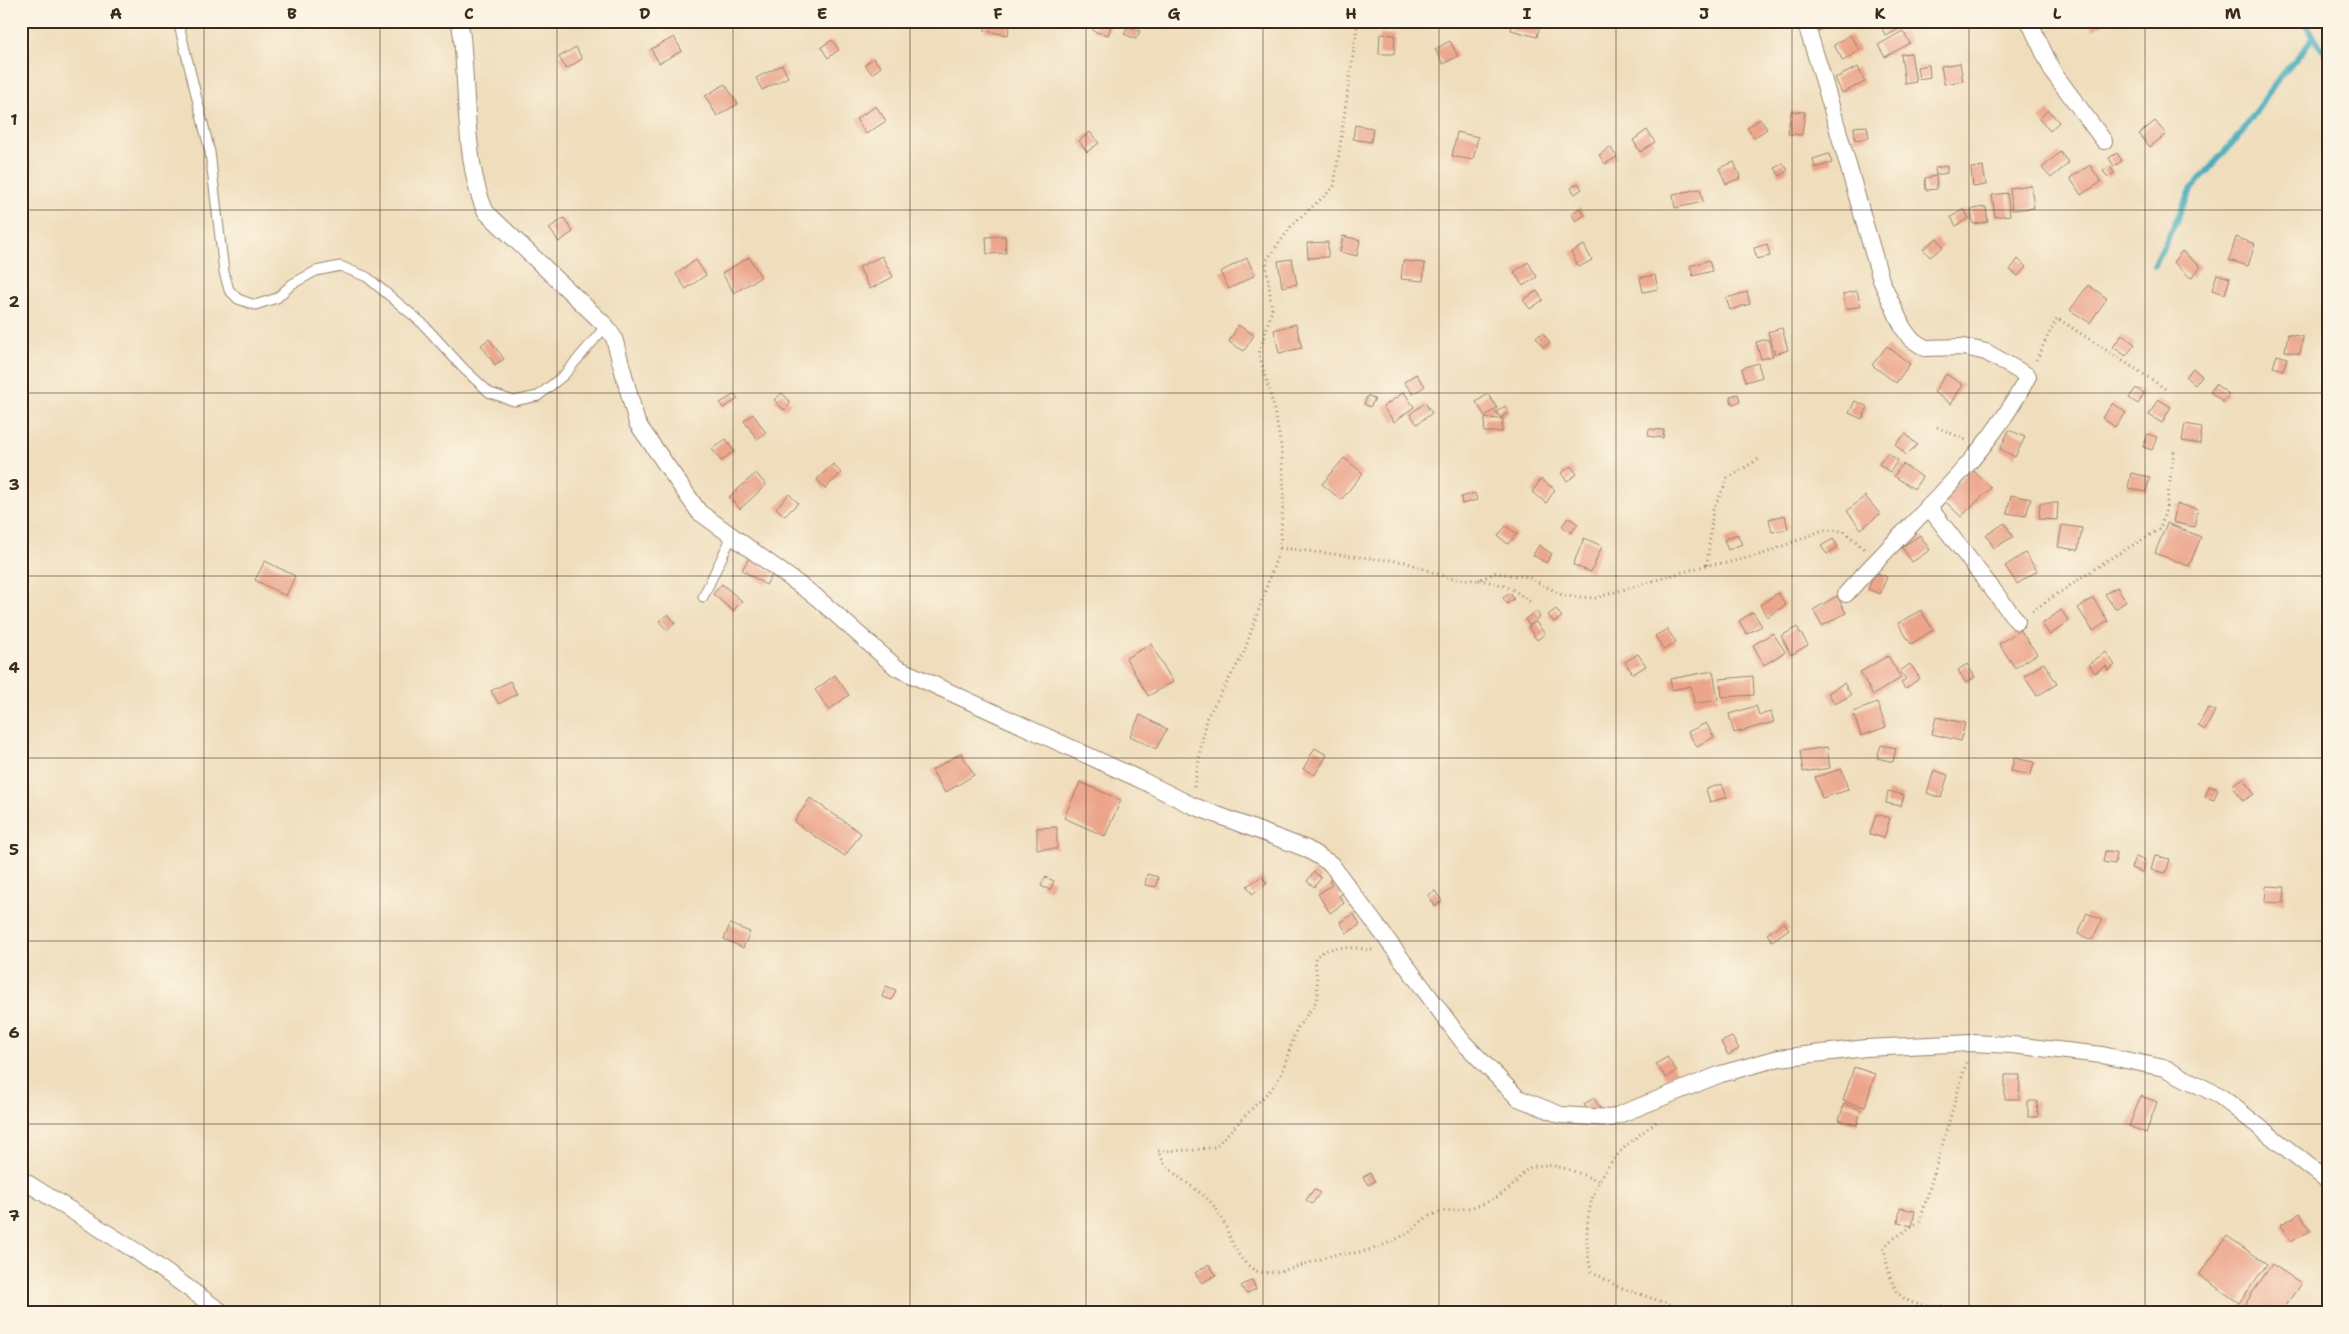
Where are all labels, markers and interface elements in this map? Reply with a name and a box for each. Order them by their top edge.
text: A [110,3,122,24]
text: B [287,3,297,24]
text: C [464,3,474,24]
text: D [639,3,651,24]
text: E [817,3,827,24]
text: F [993,3,1003,24]
text: G [1168,3,1181,24]
text: H [1345,3,1357,24]
text: I [1523,3,1532,24]
text: J [1699,3,1709,24]
text: K [1875,3,1886,24]
text: L [2053,3,2062,24]
text: M [2225,3,2242,24]
text: 1 [10,109,18,130]
text: 2 [8,291,20,312]
text: 3 [8,474,20,495]
text: 4 [8,657,20,678]
text: 5 [9,839,19,860]
text: 6 [8,1022,20,1043]
text: 7 [8,1205,20,1226]

